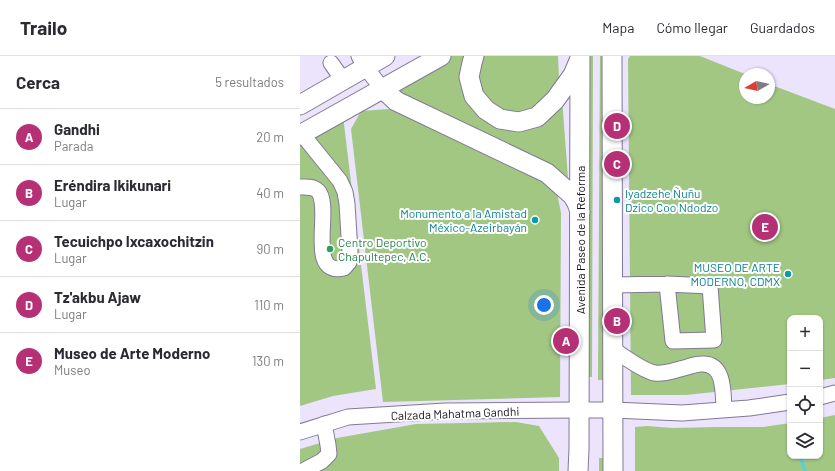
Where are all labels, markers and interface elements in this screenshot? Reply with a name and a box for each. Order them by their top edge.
text: Trailo [20,16,67,39]
text: Mapa [602,19,634,36]
text: Cómo llegar [656,19,728,36]
text: Guardados [750,19,815,36]
north arrow [739,68,775,104]
text: Cerca [16,72,60,92]
text: 5 resultados [215,74,284,90]
pin: D [604,111,630,141]
text: Gandhi [54,120,100,138]
text: A [25,129,33,145]
text: 20 m [256,129,284,145]
text: Parada [54,138,93,154]
pin: C [604,149,630,179]
street label: Avenida Paseo de la Reforma [573,166,587,314]
text: Eréndira Ikikunari [54,176,171,194]
text: B [25,185,33,201]
text: 40 m [256,185,284,201]
place label: Iyadzehe Ñuñu Dzico Coo Ndodzo [625,186,718,214]
text: Lugar [54,194,87,210]
marker: Iyadzehe Ñuñu Dzico Coo Ndodzo [612,195,622,205]
place label: Monumento a la Amistad México-Azeirbayán [400,206,527,234]
pin: E [752,212,778,242]
marker: Monumento a la Amistad México-Azeirbayán [530,215,540,225]
text: Tecuichpo Ixcaxochitzin [54,232,214,250]
place label: Centro Deportivo Chapultepec, A.C. [338,235,430,263]
text: C [25,241,33,257]
text: 90 m [257,241,284,257]
marker: Centro Deportivo Chapultepec, A.C. [325,244,335,254]
text: Lugar [54,250,87,266]
place label: MUSEO DE ARTE MODERNO, CDMX [691,260,780,288]
marker: MUSEO DE ARTE MODERNO, CDMX [783,269,793,279]
text: Tz'akbu Ajaw [54,288,141,306]
your location [534,295,554,315]
text: D [25,297,33,313]
text: 110 m [254,297,284,313]
text: Lugar [54,306,87,322]
pin: B [604,306,630,336]
map controls [787,315,823,459]
button: + [787,315,823,351]
pin: A [553,326,579,356]
text: Museo de Arte Moderno [54,344,210,362]
button: − [787,351,823,387]
text: E [25,353,33,369]
text: 130 m [252,353,284,369]
text: Museo [54,362,91,378]
button: locate [787,387,823,423]
street label: Calzada Mahatma Gandhi [390,404,520,422]
button: layers [787,423,823,459]

